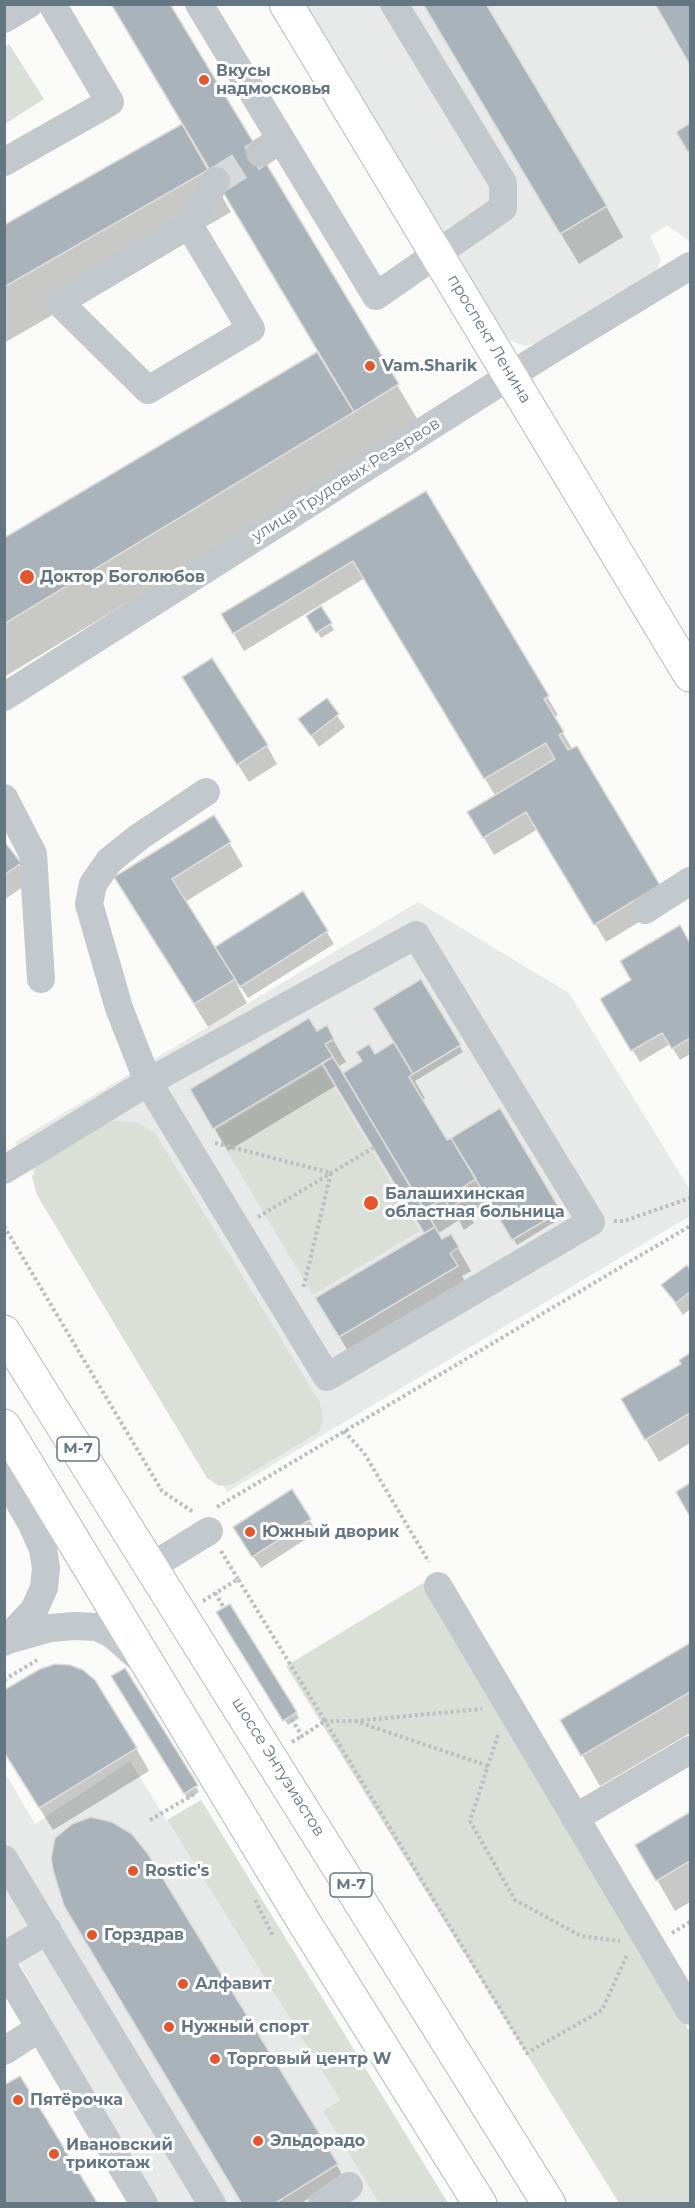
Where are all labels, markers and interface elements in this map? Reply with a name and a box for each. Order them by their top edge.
place label: Вкусы надмосковья [216,61,331,99]
marker: Вкусы надмосковья [197,73,211,87]
street label: проспект Ленина [443,271,535,407]
place label: Vam.Sharik [382,356,477,376]
marker: Vam.Sharik [363,359,377,373]
street label: улица Трудовых Резервов [248,414,444,546]
place label: Доктор Боголюбов [40,567,205,587]
marker: Доктор Боголюбов [18,568,36,586]
place label: Балашихинская областная больница [385,1184,565,1222]
marker: Балашихинская областная больница [362,1194,380,1212]
road number: М-7 [57,1437,99,1461]
place label: Южный дворик [262,1522,399,1542]
marker: Южный дворик [243,1525,257,1539]
street label: шоссе Энтузиастов [227,1694,329,1840]
place label: Rostic's [145,1861,209,1881]
marker: Rostic's [126,1864,140,1878]
road number: М-7 [330,1873,372,1897]
place label: Горздрав [104,1925,184,1945]
marker: Горздрав [85,1928,99,1942]
place label: Алфавит [195,1974,271,1994]
marker: Алфавит [176,1977,190,1991]
place label: Нужный спорт [181,2017,309,2037]
marker: Нужный спорт [162,2020,176,2034]
place label: Торговый центр W [227,2049,391,2069]
marker: Торговый центр W [208,2052,222,2066]
place label: Пятёрочка [30,2090,123,2110]
marker: Пятёрочка [11,2093,25,2107]
place label: Эльдорадо [270,2131,365,2151]
marker: Эльдорадо [251,2134,265,2148]
place label: Ивановский трикотаж [66,2135,173,2173]
marker: Ивановский трикотаж [47,2147,61,2161]

